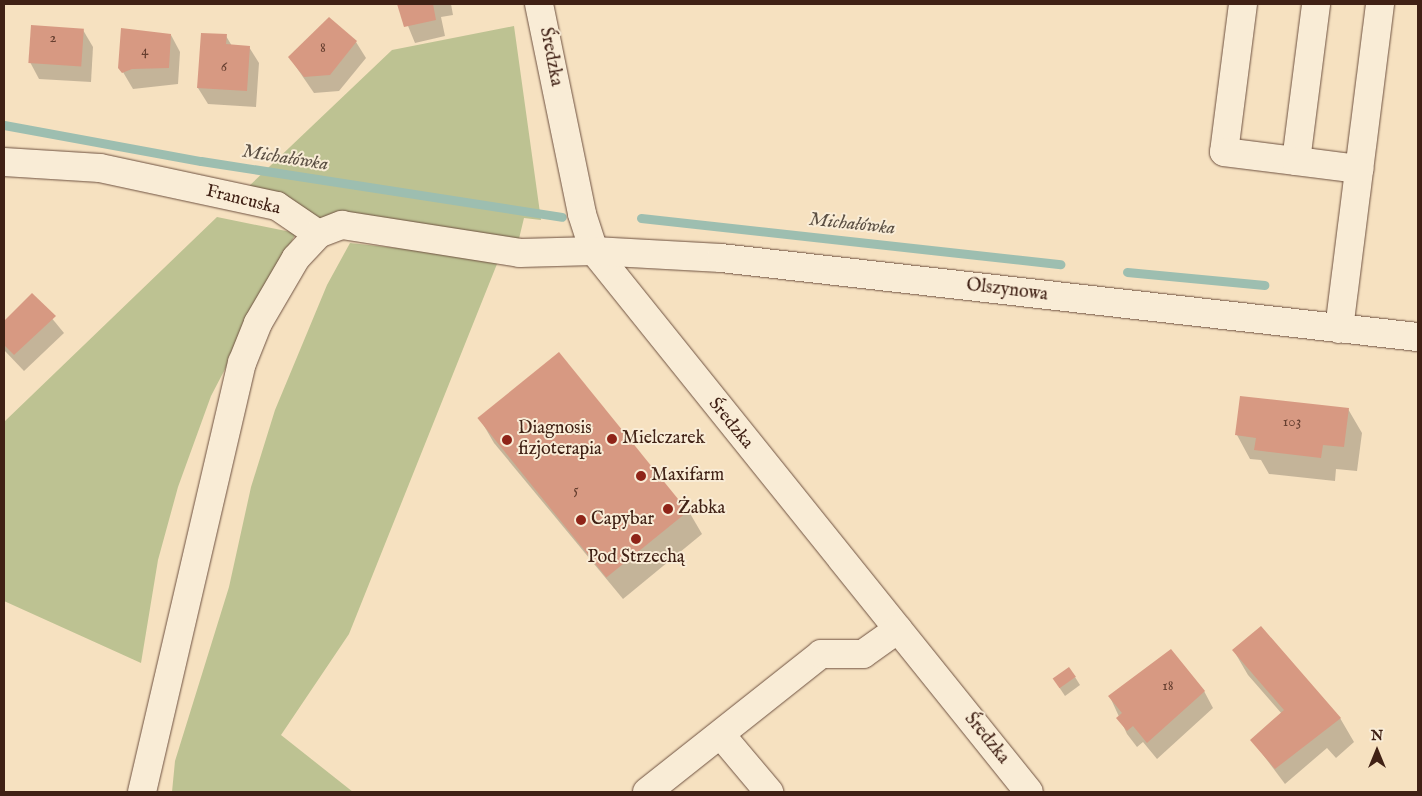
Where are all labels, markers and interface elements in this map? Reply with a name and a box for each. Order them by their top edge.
street label: Średzka [534,26,566,88]
house number: 2 [49,29,57,47]
house number: 8 [320,39,326,57]
house number: 4 [141,42,149,60]
house number: 6 [221,58,227,76]
water label: Michałówka [240,141,330,177]
street label: Francuska [204,181,282,221]
water label: Michałówka [808,209,896,241]
street label: Olszynowa [965,275,1049,307]
street label: Średzka [703,394,757,454]
house number: 103 [1283,413,1301,431]
place label: Diagnosis fizjoterapia [518,419,602,462]
place label: Mielczarek [622,428,705,450]
marker: Diagnosis fizjoterapia [500,433,514,447]
marker: Mielczarek [606,433,618,445]
place label: Maxifarm [651,465,724,487]
marker: Maxifarm [635,470,647,482]
house number: 5 [573,481,579,499]
place label: Żabka [678,498,725,520]
marker: Żabka [662,503,674,515]
place label: Capybar [591,509,654,531]
marker: Capybar [575,514,587,526]
marker: Pod Strzechą [630,533,642,545]
place label: Pod Strzechą [588,547,684,569]
house number: 18 [1162,677,1174,695]
street label: Średzka [959,709,1013,769]
north arrow [1352,726,1402,776]
text: N [1371,727,1383,745]

